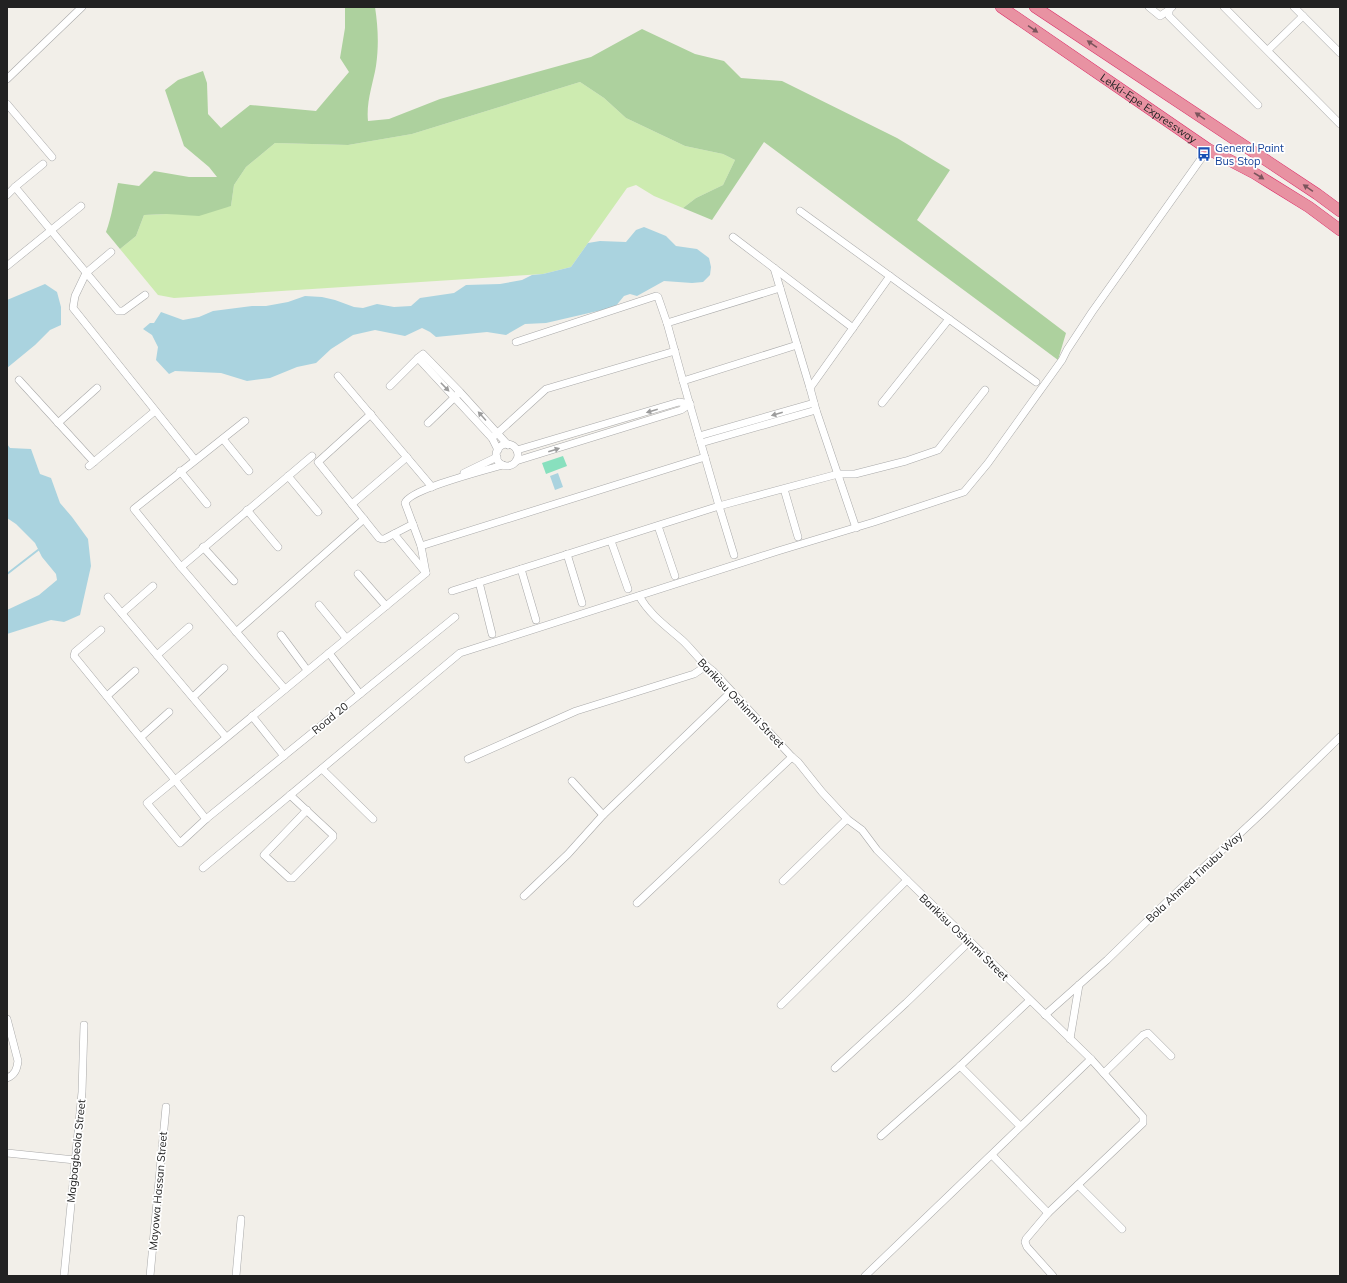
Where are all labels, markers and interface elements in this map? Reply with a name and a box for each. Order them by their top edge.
one-way arrow [1028,25,1038,33]
one-way arrow [1086,41,1097,48]
street label: Lekki-Epe Expressway [1098,70,1200,146]
one-way arrow [1195,112,1205,120]
place label: General Paint Bus Stop [1215,141,1284,168]
bus stop icon: General Paint Bus Stop [1196,146,1212,162]
one-way arrow [1253,172,1265,179]
one-way arrow [1303,184,1313,192]
one-way arrow [440,381,449,392]
one-way arrow [646,408,658,414]
one-way arrow [478,411,487,420]
one-way arrow [770,411,782,417]
one-way arrow [548,447,560,453]
street label: Barikisu Oshinmi Street [695,655,787,751]
street label: Road 20 [309,699,351,737]
street label: Bola Ahmed Tinubu Way [1143,828,1245,926]
street label: Barikisu Oshinmi Street [916,891,1012,983]
street label: Magbagbeola Street [64,1098,88,1203]
street label: Mayowa Hassan Street [146,1131,170,1251]

